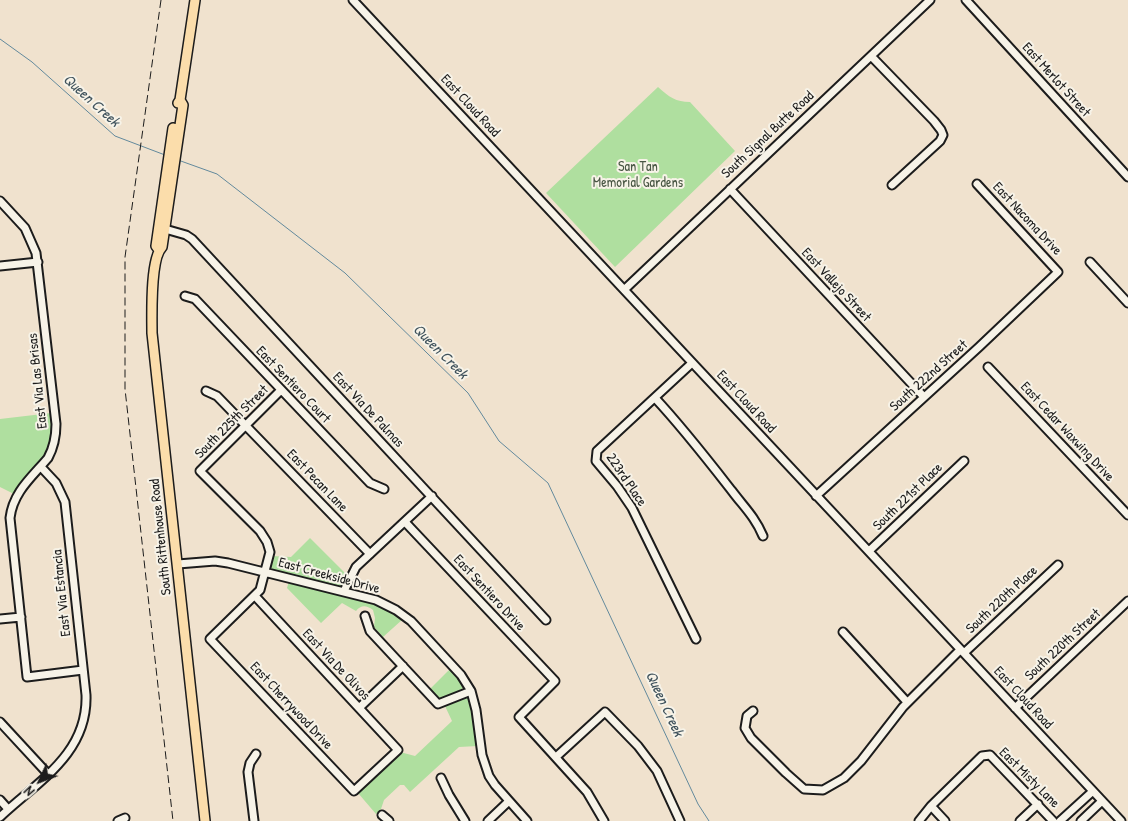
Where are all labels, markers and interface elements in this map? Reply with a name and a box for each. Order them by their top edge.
street label: East Merlot Street [1018,39,1094,121]
water label: Queen Creek [59,71,123,131]
street label: East Cloud Road [437,71,503,141]
street label: South Signal Butte Road [718,88,818,182]
park label: San Tan Memorial Gardens [593,159,683,192]
street label: East Nacoma Drive [989,179,1065,259]
street label: East Vallejo Street [798,245,874,325]
water label: Queen Creek [409,321,471,383]
street label: East Via Las Brisas [25,332,51,430]
street label: South 222nd Street [887,337,971,415]
street label: East Sentiero Court [252,343,334,427]
street label: East Cloud Road [713,367,779,437]
street label: East Via De Palmas [329,369,407,451]
street label: East Cedar Waxwing Drive [1017,379,1117,485]
street label: South 225th Street [192,382,272,462]
street label: East Pecan Lane [283,446,351,516]
street label: 223rd Place [602,450,650,510]
street label: South 221st Place [870,460,946,534]
street label: South Rittenhouse Road [147,478,175,596]
street label: East Via Estancia [49,549,75,637]
street label: East Sentiero Drive [450,552,528,634]
street label: East Creekside Drive [276,554,382,598]
street label: South 220th Place [963,563,1041,637]
street label: South 220th Street [1022,606,1104,684]
street label: East Via De Olivos [299,626,373,704]
street label: East Cherrywood Drive [246,659,336,753]
street label: East Cloud Road [990,663,1056,733]
water label: Queen Creek [641,668,687,740]
street label: East Misty Lane [995,744,1063,812]
north arrow [15,756,65,806]
text: N [19,782,38,801]

